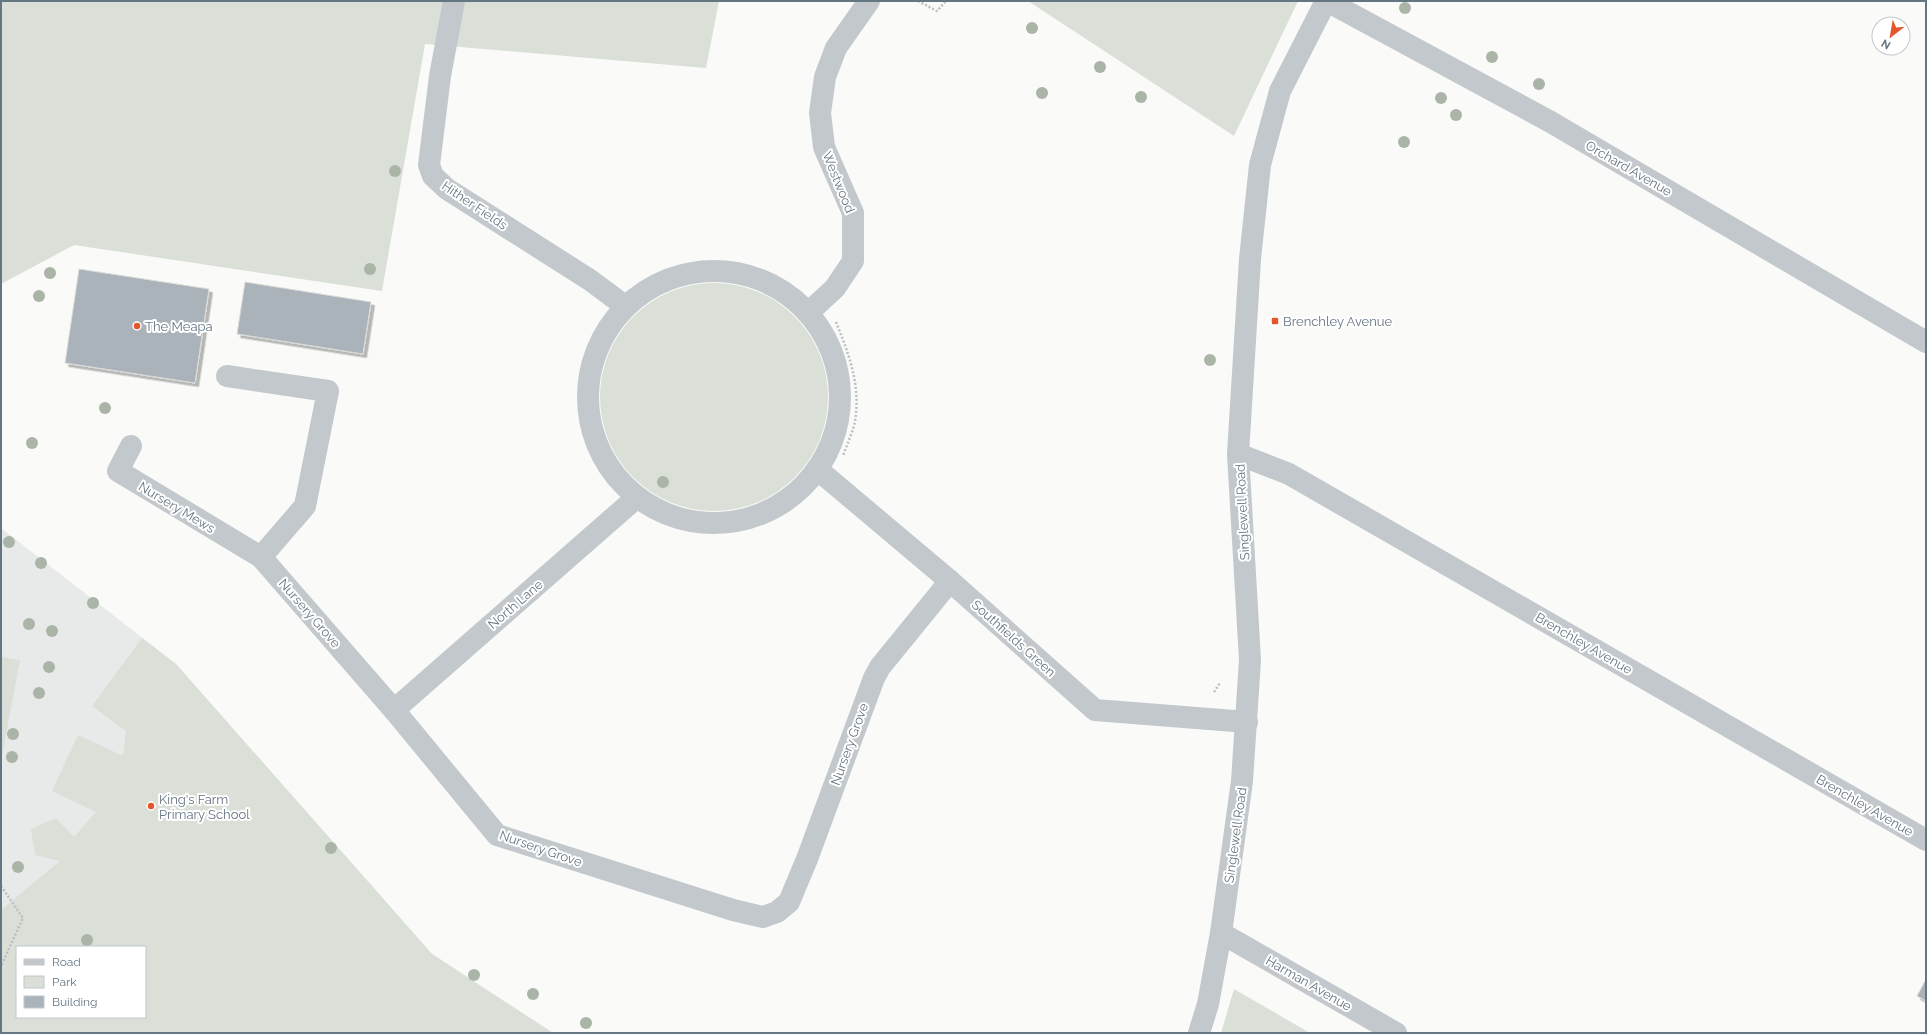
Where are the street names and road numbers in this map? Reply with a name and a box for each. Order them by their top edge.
street label: Orchard Avenue [1583,138,1675,199]
street label: Westwood [819,149,858,215]
street label: Hither Fields [439,178,510,233]
street label: Singlewell Road [1232,463,1253,561]
street label: Nursery Mews [136,479,218,536]
street label: Nursery Grove [276,576,344,651]
street label: North Lane [485,576,546,632]
street label: Southfields Green [969,597,1058,680]
street label: Brenchley Avenue [1533,610,1635,677]
street label: Nursery Grove [828,701,871,787]
street label: Brenchley Avenue [1814,772,1916,839]
street label: Singlewell Road [1221,786,1250,884]
street label: Nursery Grove [498,827,584,870]
street label: Harman Avenue [1263,953,1355,1014]

